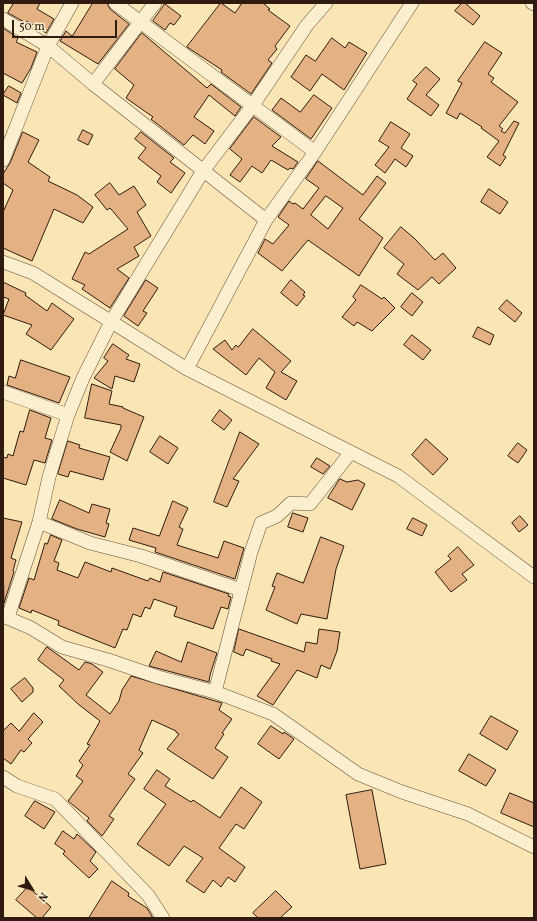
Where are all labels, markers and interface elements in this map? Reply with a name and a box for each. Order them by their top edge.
scale bar [14,12,119,38]
text: 50 m [19,19,45,35]
north arrow [12,869,52,909]
text: N [34,889,50,904]

